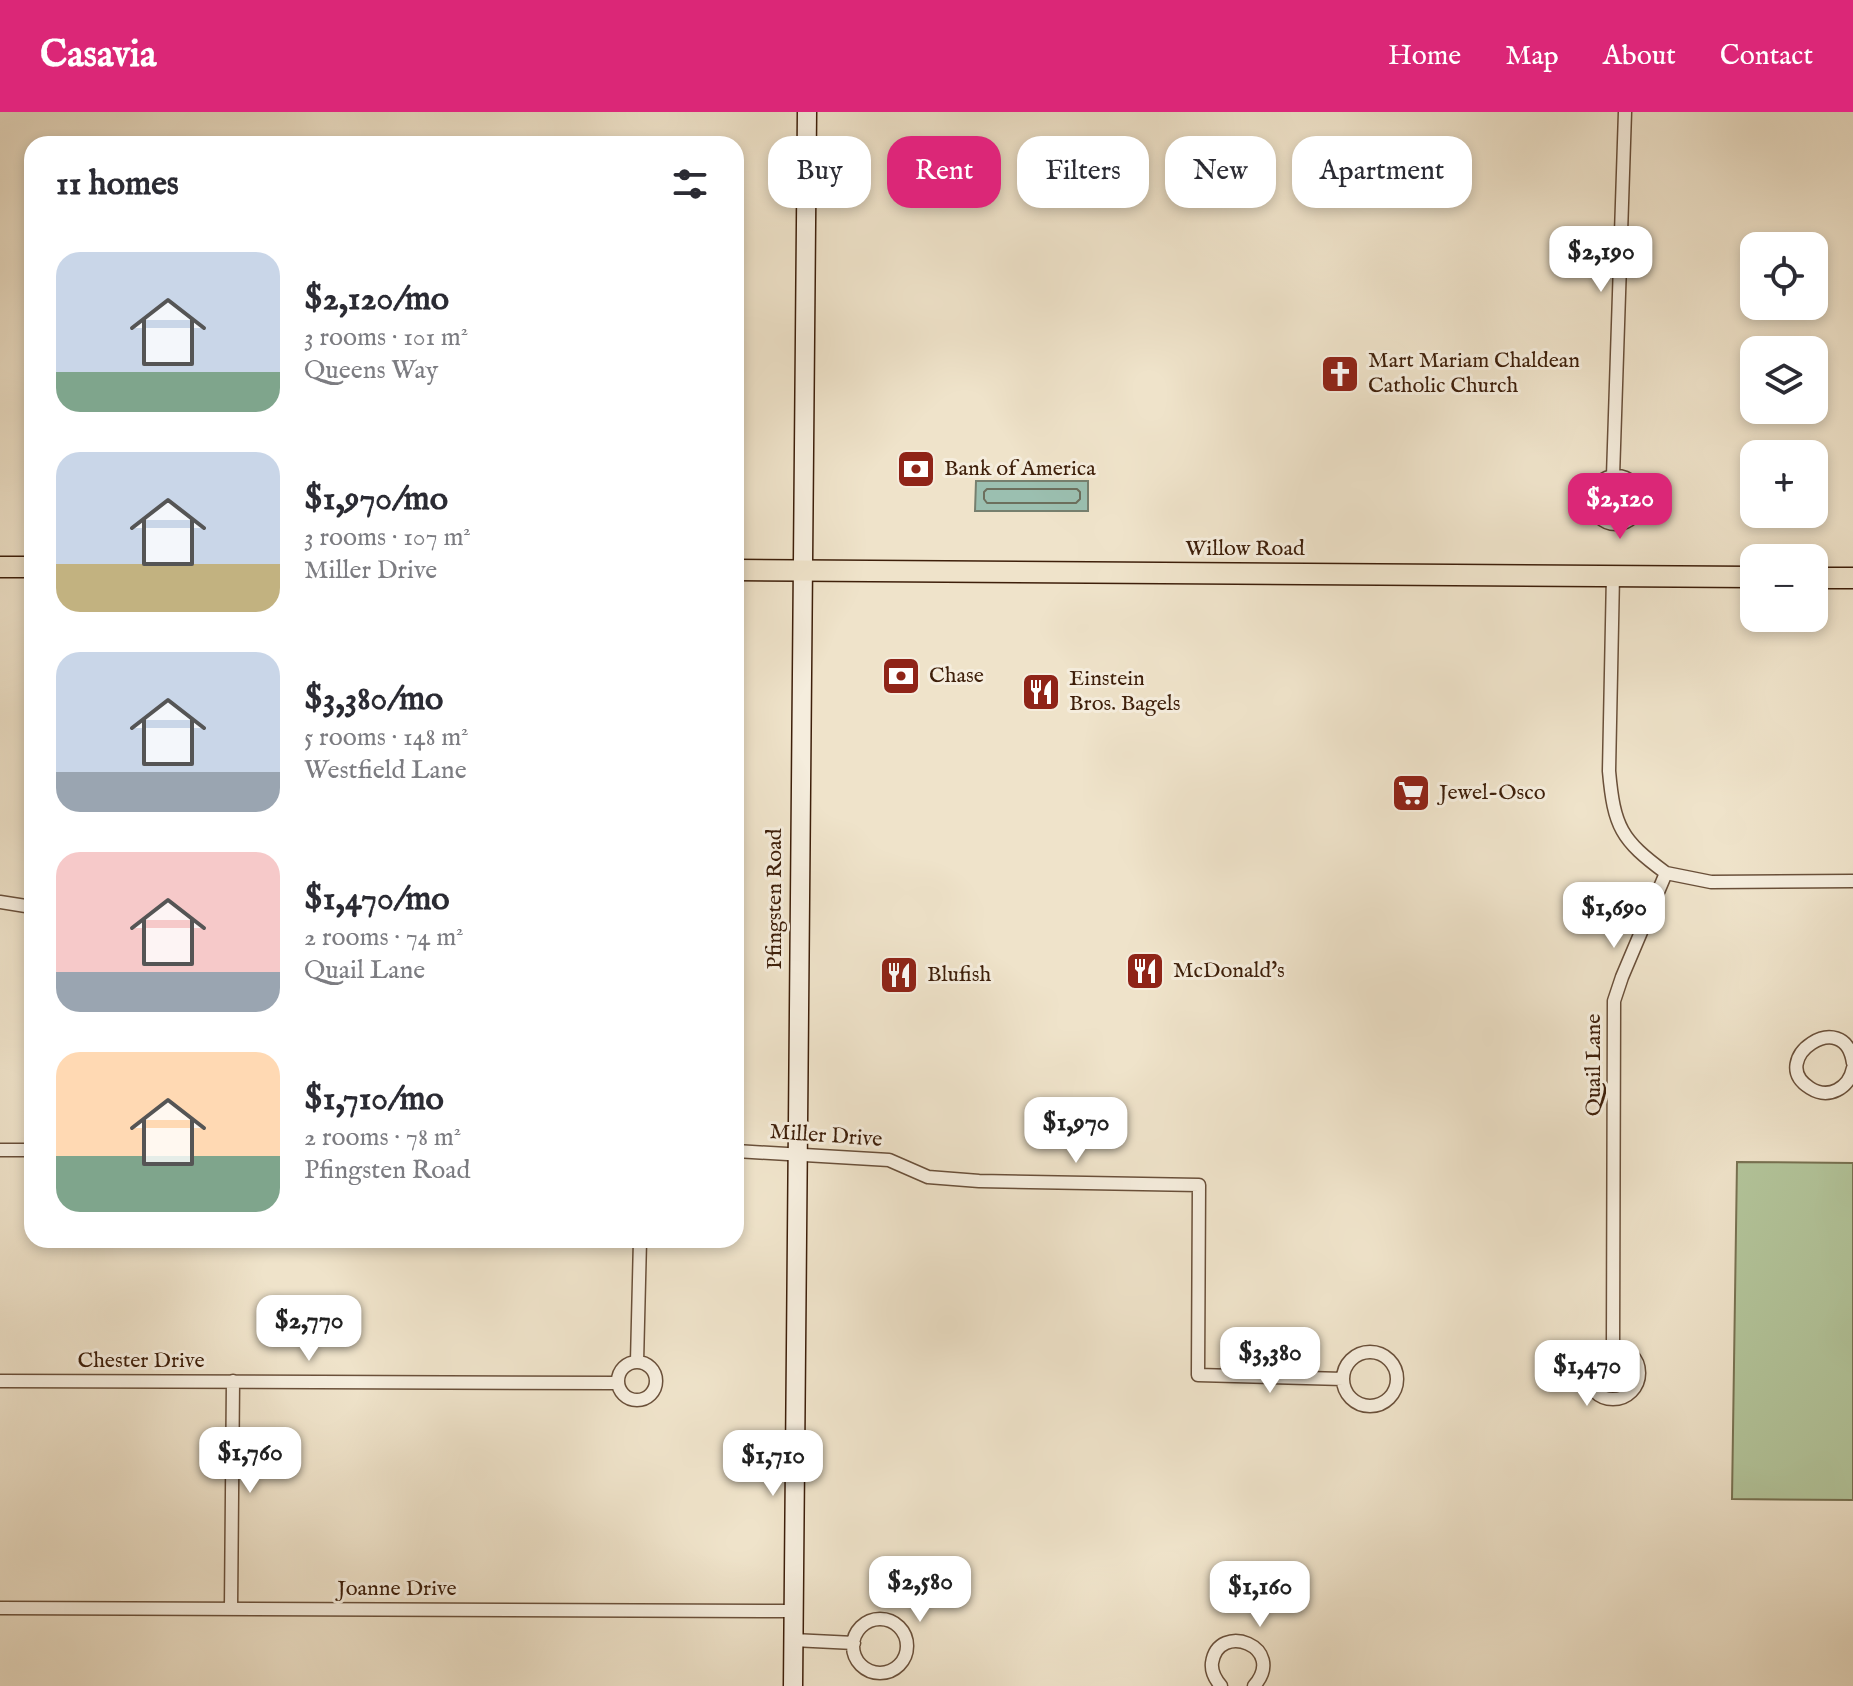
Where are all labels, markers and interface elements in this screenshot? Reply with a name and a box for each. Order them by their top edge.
text: Casavia [40,32,156,80]
text: Home [1388,39,1461,74]
text: Map [1505,39,1559,74]
text: About [1603,39,1676,74]
text: Contact [1720,39,1813,74]
chip: Buy [768,136,871,208]
chip: Rent [887,136,1001,208]
chip: Filters [1017,136,1149,208]
chip: New [1165,136,1276,208]
chip: Apartment [1292,136,1472,208]
icon: filters [668,162,712,206]
text: 11 homes [56,163,179,206]
pin: $2,190 [1536,226,1666,294]
map controls [1740,232,1828,632]
button: locate [1740,232,1828,320]
text: $2,190 [1567,235,1635,268]
text: $2,120/mo [304,278,449,321]
icon: home [120,284,216,380]
text: 3 rooms · 101 m² [304,321,468,354]
button: layers [1740,336,1828,424]
place label: Mart Mariam Chaldean Catholic Church [1368,347,1580,400]
church icon: Mart Mariam Chaldean Catholic Church [1319,353,1361,395]
text: Queens Way [304,354,438,387]
button: + [1740,440,1828,528]
bank icon: Bank of America [895,448,937,490]
place label: Bank of America [944,455,1096,483]
pin: $2,120 [1555,473,1685,541]
text: $1,970/mo [304,478,448,521]
text: $2,120 [1586,482,1654,515]
icon: home [120,484,216,580]
text: 3 rooms · 107 m² [304,521,471,554]
street label: Willow Road [1185,535,1305,563]
button: − [1740,544,1828,632]
text: Miller Drive [304,554,437,587]
bank icon: Chase [880,655,922,697]
place label: Chase [929,662,984,690]
place label: Einstein Bros. Bagels [1069,665,1181,718]
restaurant icon: Einstein Bros. Bagels [1020,671,1062,713]
text: $3,380/mo [304,678,443,721]
icon: home [120,684,216,780]
text: 5 rooms · 148 m² [304,721,469,754]
text: Westfield Lane [304,754,467,787]
supermarket icon: Jewel-Osco [1390,772,1432,814]
place label: Jewel-Osco [1436,779,1546,807]
street label: Pfingsten Road [761,828,789,969]
text: $1,470/mo [304,878,450,921]
pin: $1,690 [1549,882,1679,950]
icon: home [120,884,216,980]
text: $1,690 [1581,891,1647,924]
text: 2 rooms · 74 m² [304,921,464,954]
restaurant icon: McDonald's [1124,950,1166,992]
text: Quail Lane [304,954,425,987]
restaurant icon: Blufish [878,954,920,996]
place label: McDonald's [1173,957,1285,985]
place label: Blufish [927,961,991,989]
street label: Quail Lane [1580,1014,1608,1116]
text: $1,710/mo [304,1078,444,1121]
icon: home [120,1084,216,1180]
pin: $1,970 [1011,1097,1141,1165]
text: $1,970 [1042,1106,1110,1139]
street label: Miller Drive [769,1118,883,1154]
text: 2 rooms · 78 m² [304,1121,461,1154]
text: Pfingsten Road [304,1154,470,1187]
pin: $2,770 [244,1295,374,1363]
text: $2,770 [274,1304,344,1337]
pin: $3,380 [1205,1327,1335,1395]
text: $3,380 [1238,1336,1302,1369]
pin: $1,470 [1522,1340,1652,1408]
street label: Chester Drive [78,1347,204,1375]
text: $1,470 [1553,1349,1621,1382]
pin: $1,760 [185,1427,315,1495]
pin: $1,710 [708,1430,838,1498]
text: $1,760 [217,1436,283,1469]
text: $1,710 [741,1439,805,1472]
pin: $2,580 [855,1556,985,1624]
pin: $1,160 [1195,1561,1325,1629]
text: $2,580 [887,1565,953,1598]
text: $1,160 [1228,1570,1292,1603]
street label: Joanne Drive [334,1575,457,1603]

